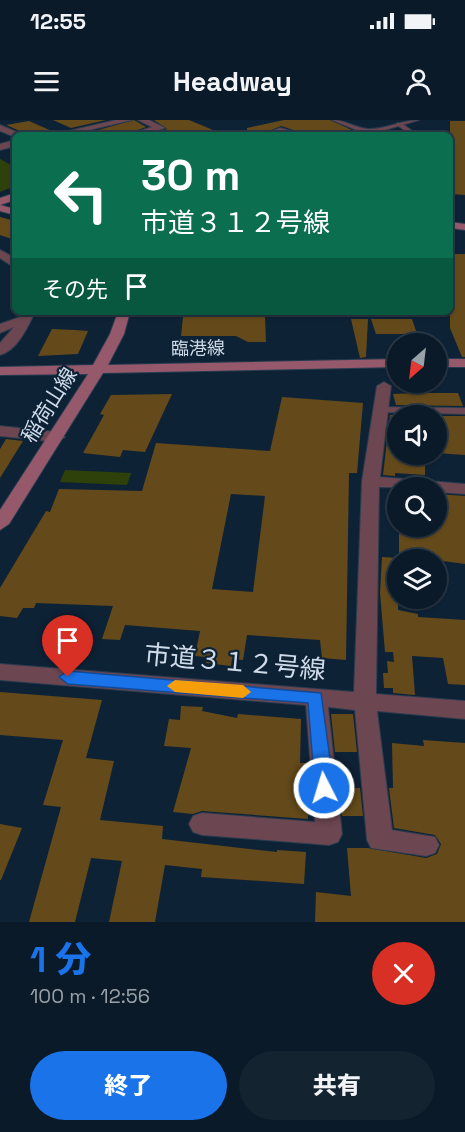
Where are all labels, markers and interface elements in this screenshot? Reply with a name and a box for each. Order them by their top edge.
text: 12:55 [30,7,86,35]
text: Headway [173,64,292,99]
icon: menu [30,65,63,98]
icon: person [402,65,435,98]
text: 30 m [141,149,240,202]
icon: left [42,156,120,234]
text: 市道３１２号線 [141,205,330,240]
icon: arrive [120,270,153,303]
text: その先 [42,275,108,303]
north arrow [387,333,447,393]
map controls [387,333,447,609]
street label: 臨港線 [171,336,225,360]
street label: 稲荷山線 [15,362,83,448]
button: sound [387,405,447,465]
button: search [387,477,447,537]
button: layers [387,549,447,609]
pin [42,615,93,677]
icon: arrive [51,624,84,657]
street label: 市道３１２号線 [143,637,327,687]
position arrow [292,756,356,820]
text: 1 分 [30,937,91,983]
button: close [372,942,435,1005]
text: 100 m · 12:56 [30,983,150,1009]
button: 終了 [30,1051,227,1120]
button: 共有 [239,1051,435,1120]

